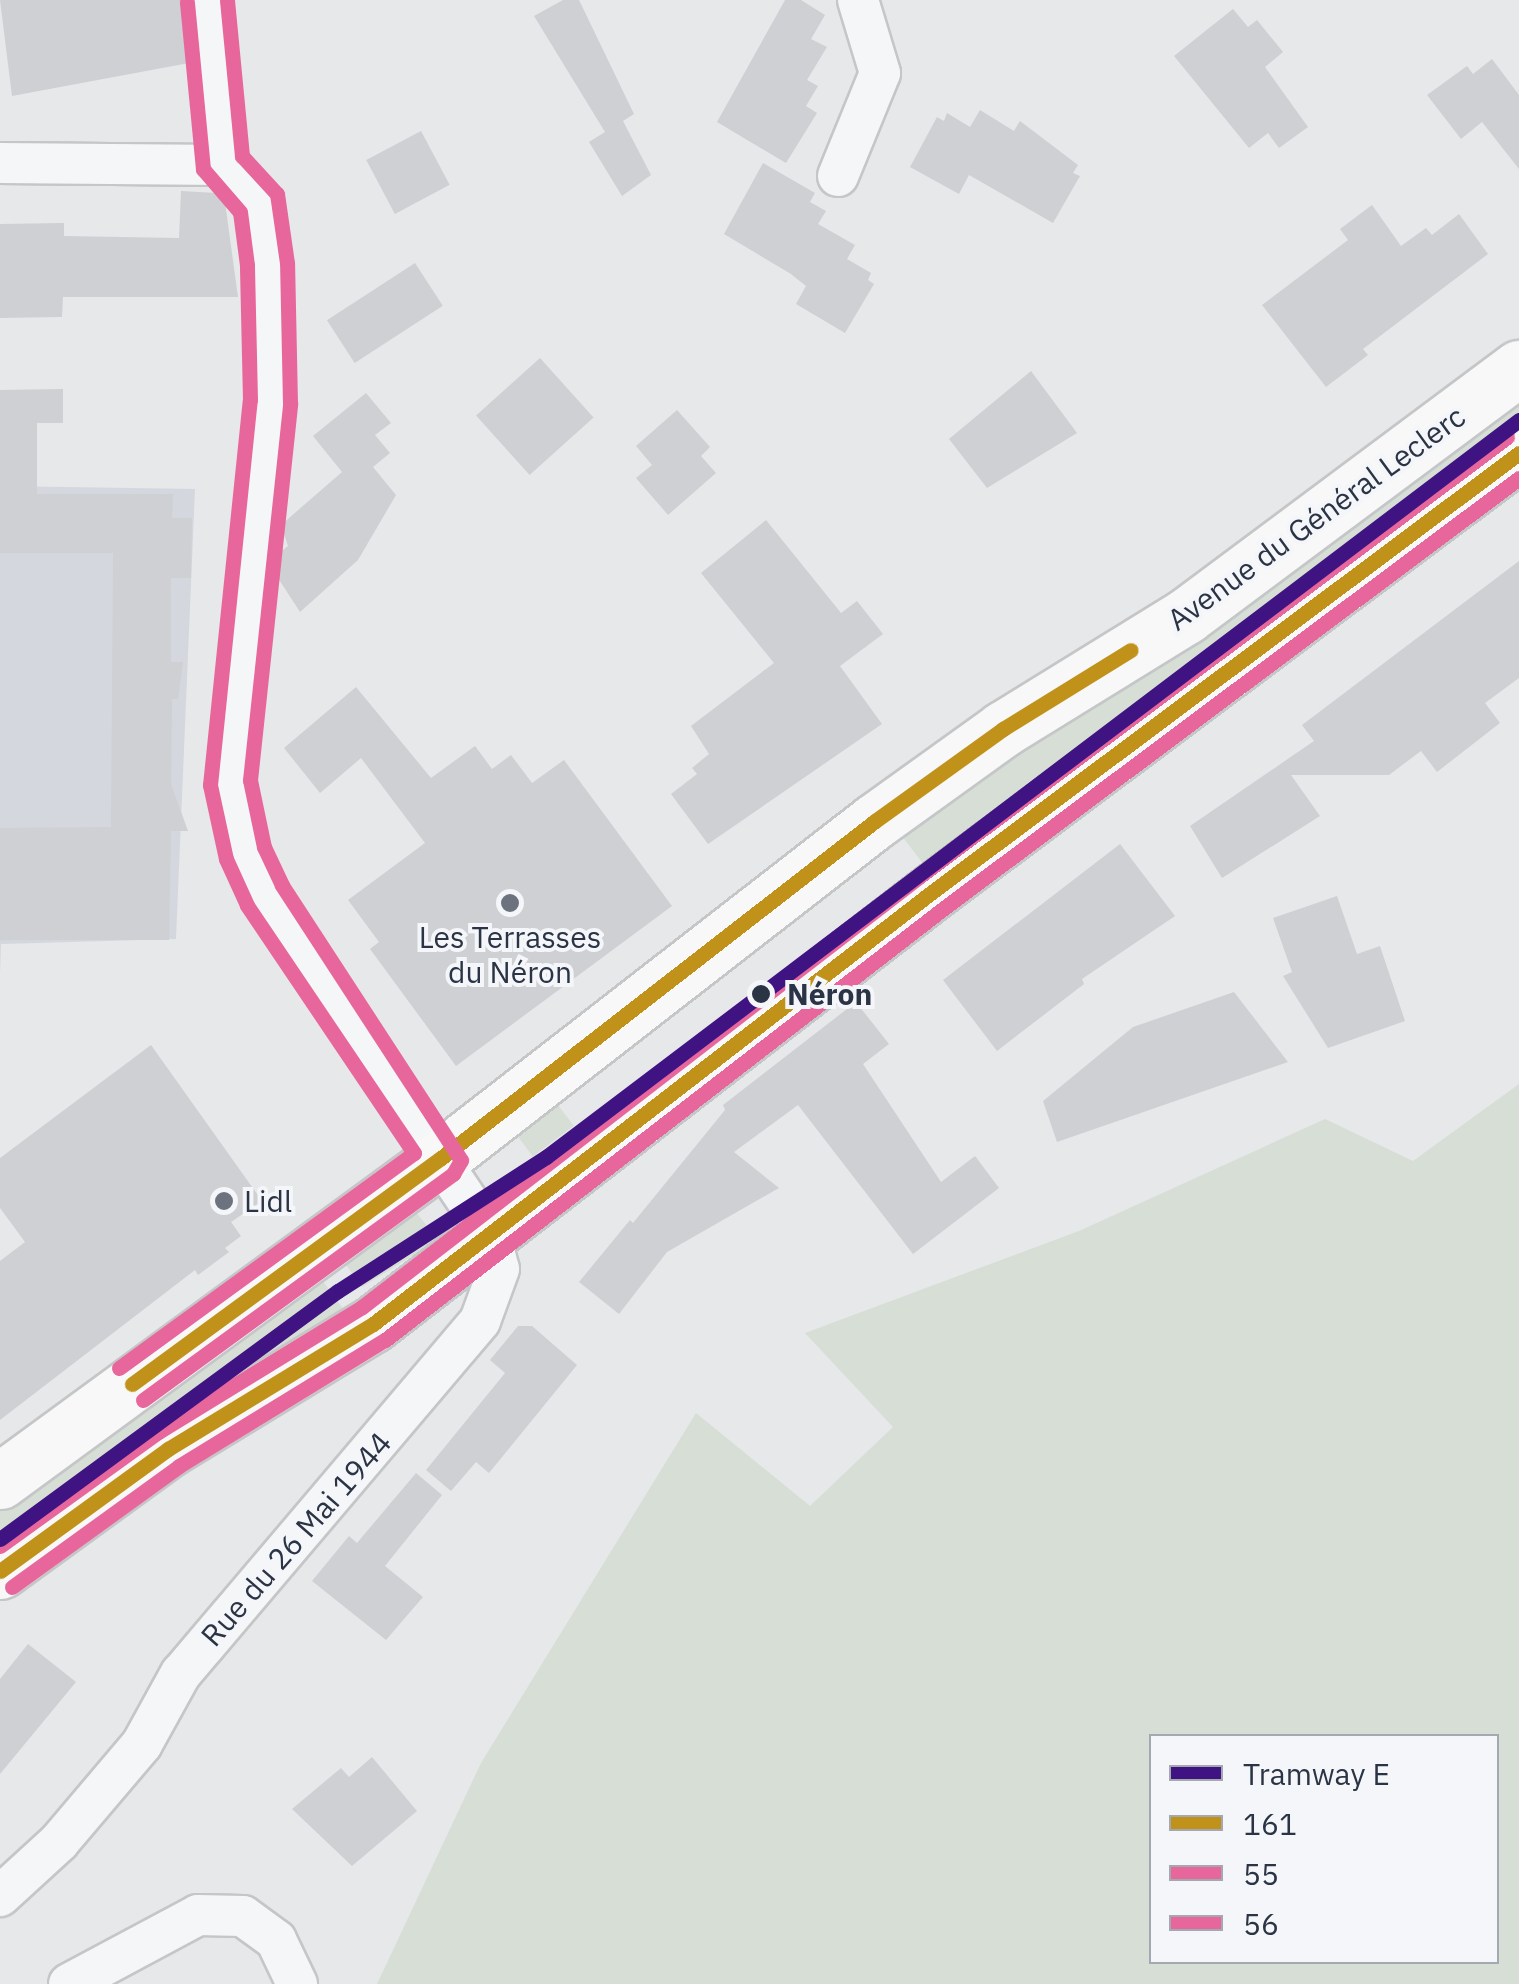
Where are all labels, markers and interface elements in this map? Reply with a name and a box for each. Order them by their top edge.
street label: Avenue du Général Leclerc [1160,398,1472,638]
marker: Les Terrasses du Néron [499,892,521,914]
place label: Les Terrasses du Néron [419,919,601,990]
place label: Néron [787,976,872,1012]
marker: Néron [744,977,778,1011]
place label: Lidl [244,1183,292,1219]
marker: Lidl [213,1190,235,1212]
street label: Rue du 26 Mai 1944 [193,1425,399,1653]
legend [1149,1734,1499,1964]
text: Tramway E [1243,1754,1390,1793]
text: 161 [1243,1804,1297,1843]
text: 55 [1243,1854,1279,1893]
text: 56 [1243,1904,1279,1943]

